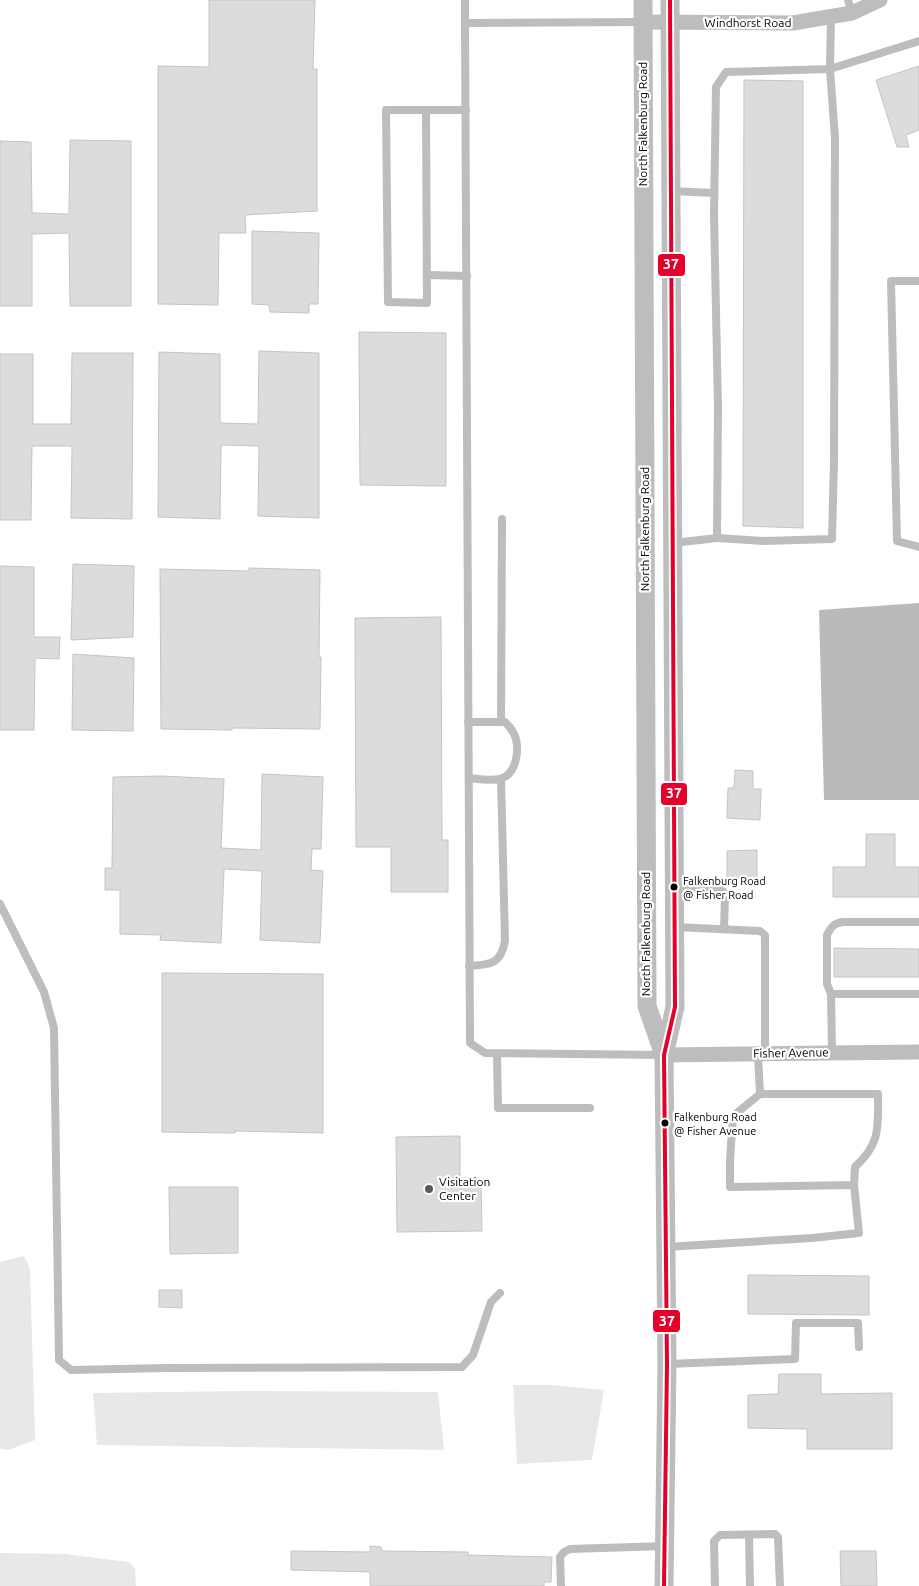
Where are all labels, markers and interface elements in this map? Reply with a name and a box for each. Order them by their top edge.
street label: Windhorst Road [705,16,791,29]
street label: North Falkenburg Road [636,62,649,186]
line badge: 37 [657,253,686,277]
text: 37 [663,256,679,272]
street label: North Falkenburg Road [638,467,651,591]
line badge: 37 [660,782,688,806]
text: 37 [666,785,682,801]
street label: North Falkenburg Road [639,872,652,996]
place label: Falkenburg Road @ Fisher Road [683,875,766,901]
marker: Falkenburg Road @ Fisher Road [669,882,679,892]
street label: Fisher Avenue [753,1045,829,1060]
place label: Falkenburg Road @ Fisher Avenue [674,1111,757,1137]
marker: Falkenburg Road @ Fisher Avenue [660,1118,670,1128]
place label: Visitation Center [439,1175,490,1202]
marker: Visitation Center [423,1183,435,1195]
line badge: 37 [652,1309,681,1333]
text: 37 [659,1313,675,1329]

